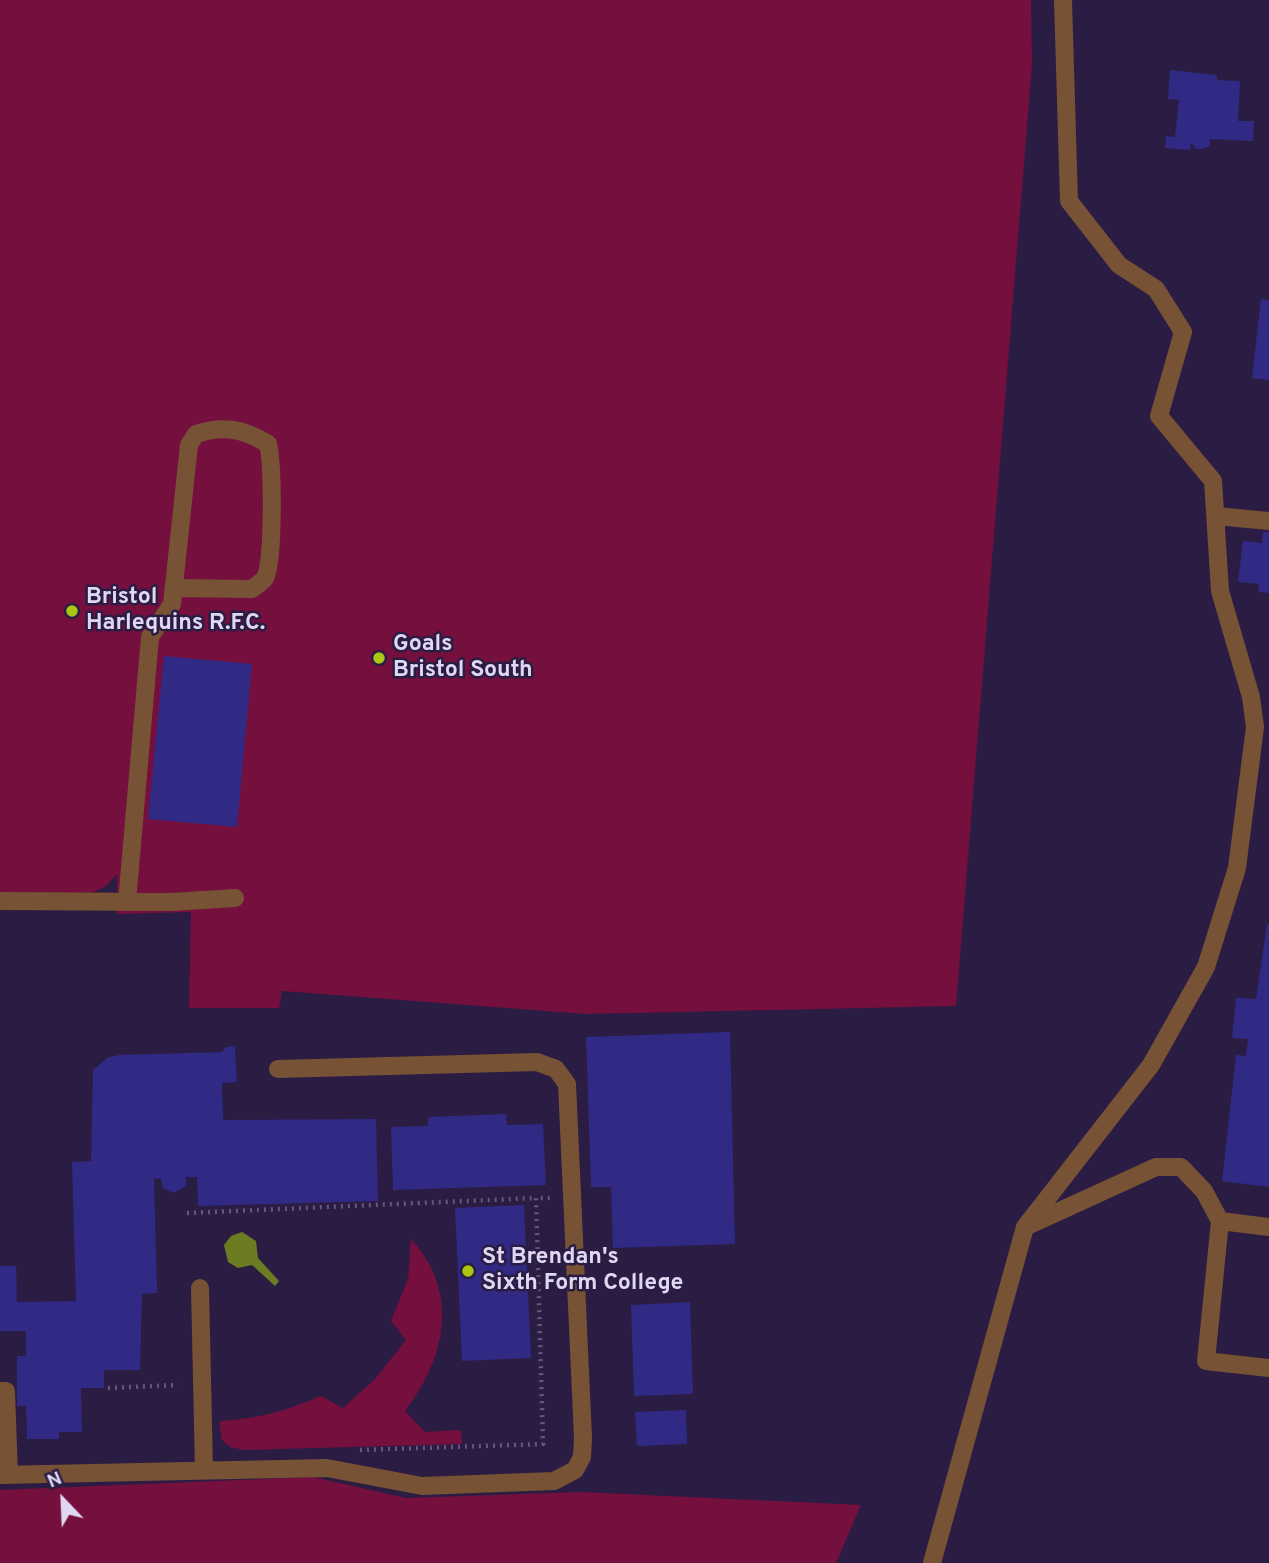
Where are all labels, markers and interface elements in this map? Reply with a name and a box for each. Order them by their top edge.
place label: Bristol Harlequins R.F.C. [86,584,265,638]
marker: Bristol Harlequins R.F.C. [64,603,80,619]
place label: Goals Bristol South [393,631,533,685]
marker: Goals Bristol South [371,650,387,666]
place label: St Brendan's Sixth Form College [482,1244,683,1298]
marker: St Brendan's Sixth Form College [460,1263,476,1279]
north arrow [28,1465,98,1535]
text: N [44,1467,66,1494]

